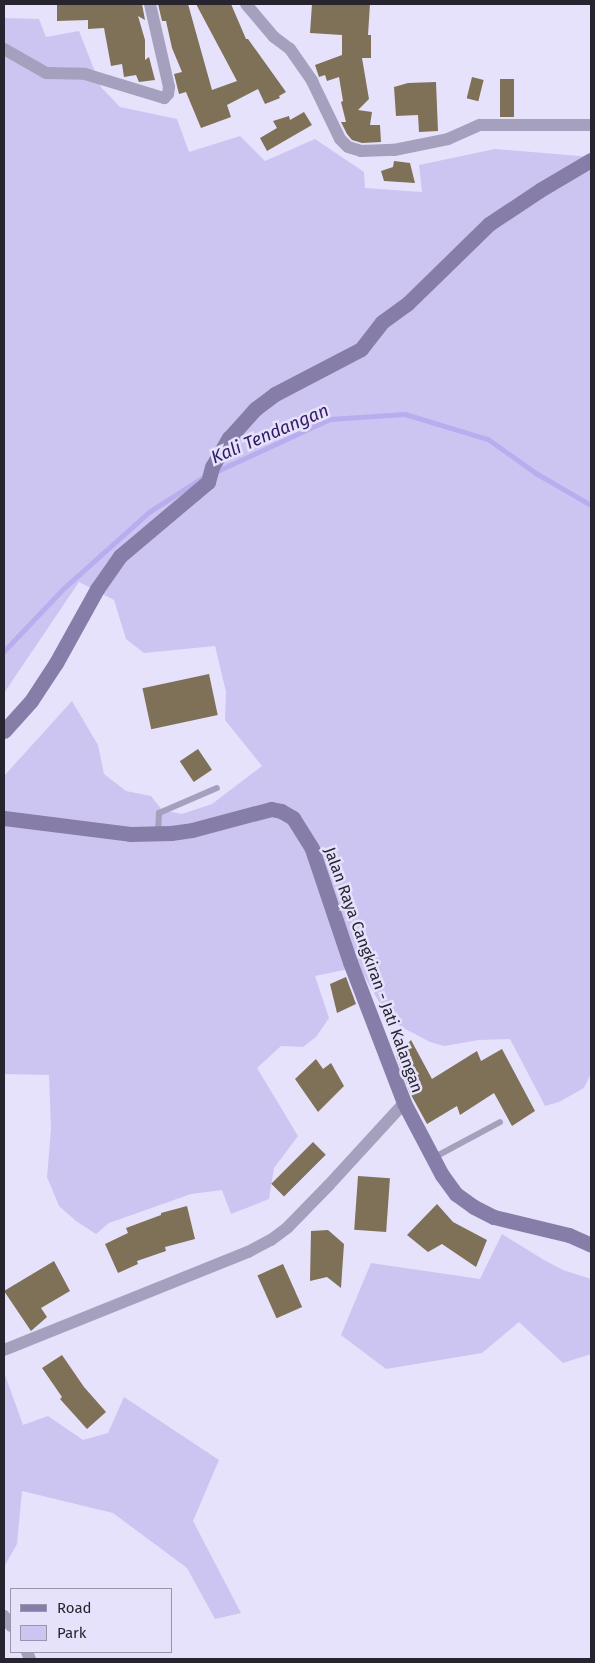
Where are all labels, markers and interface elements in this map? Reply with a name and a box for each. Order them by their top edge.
water label: Kali Tendangan [208,400,332,468]
street label: Jalan Raya Cangkiran - Jati Kalangan [319,844,427,1096]
legend [10,1588,172,1653]
text: Road [57,1599,92,1617]
text: Park [57,1624,87,1642]

